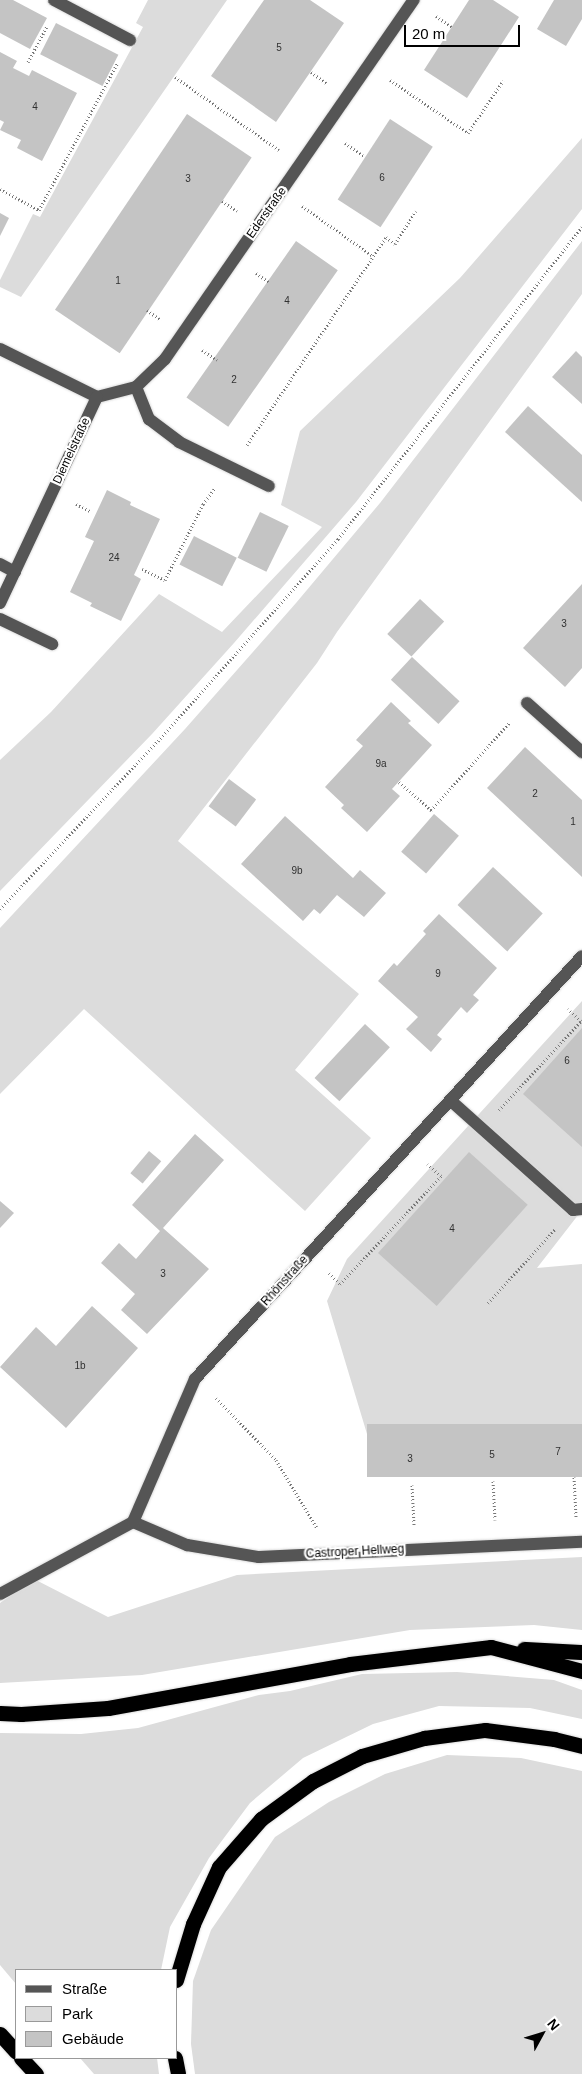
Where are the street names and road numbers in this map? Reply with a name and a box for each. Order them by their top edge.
street label: Ederstraße [244,185,290,241]
street label: Diemelstraße [50,416,94,486]
street label: Rhönstraße [259,1253,311,1309]
street label: Castroper Hellweg [305,1542,405,1562]

